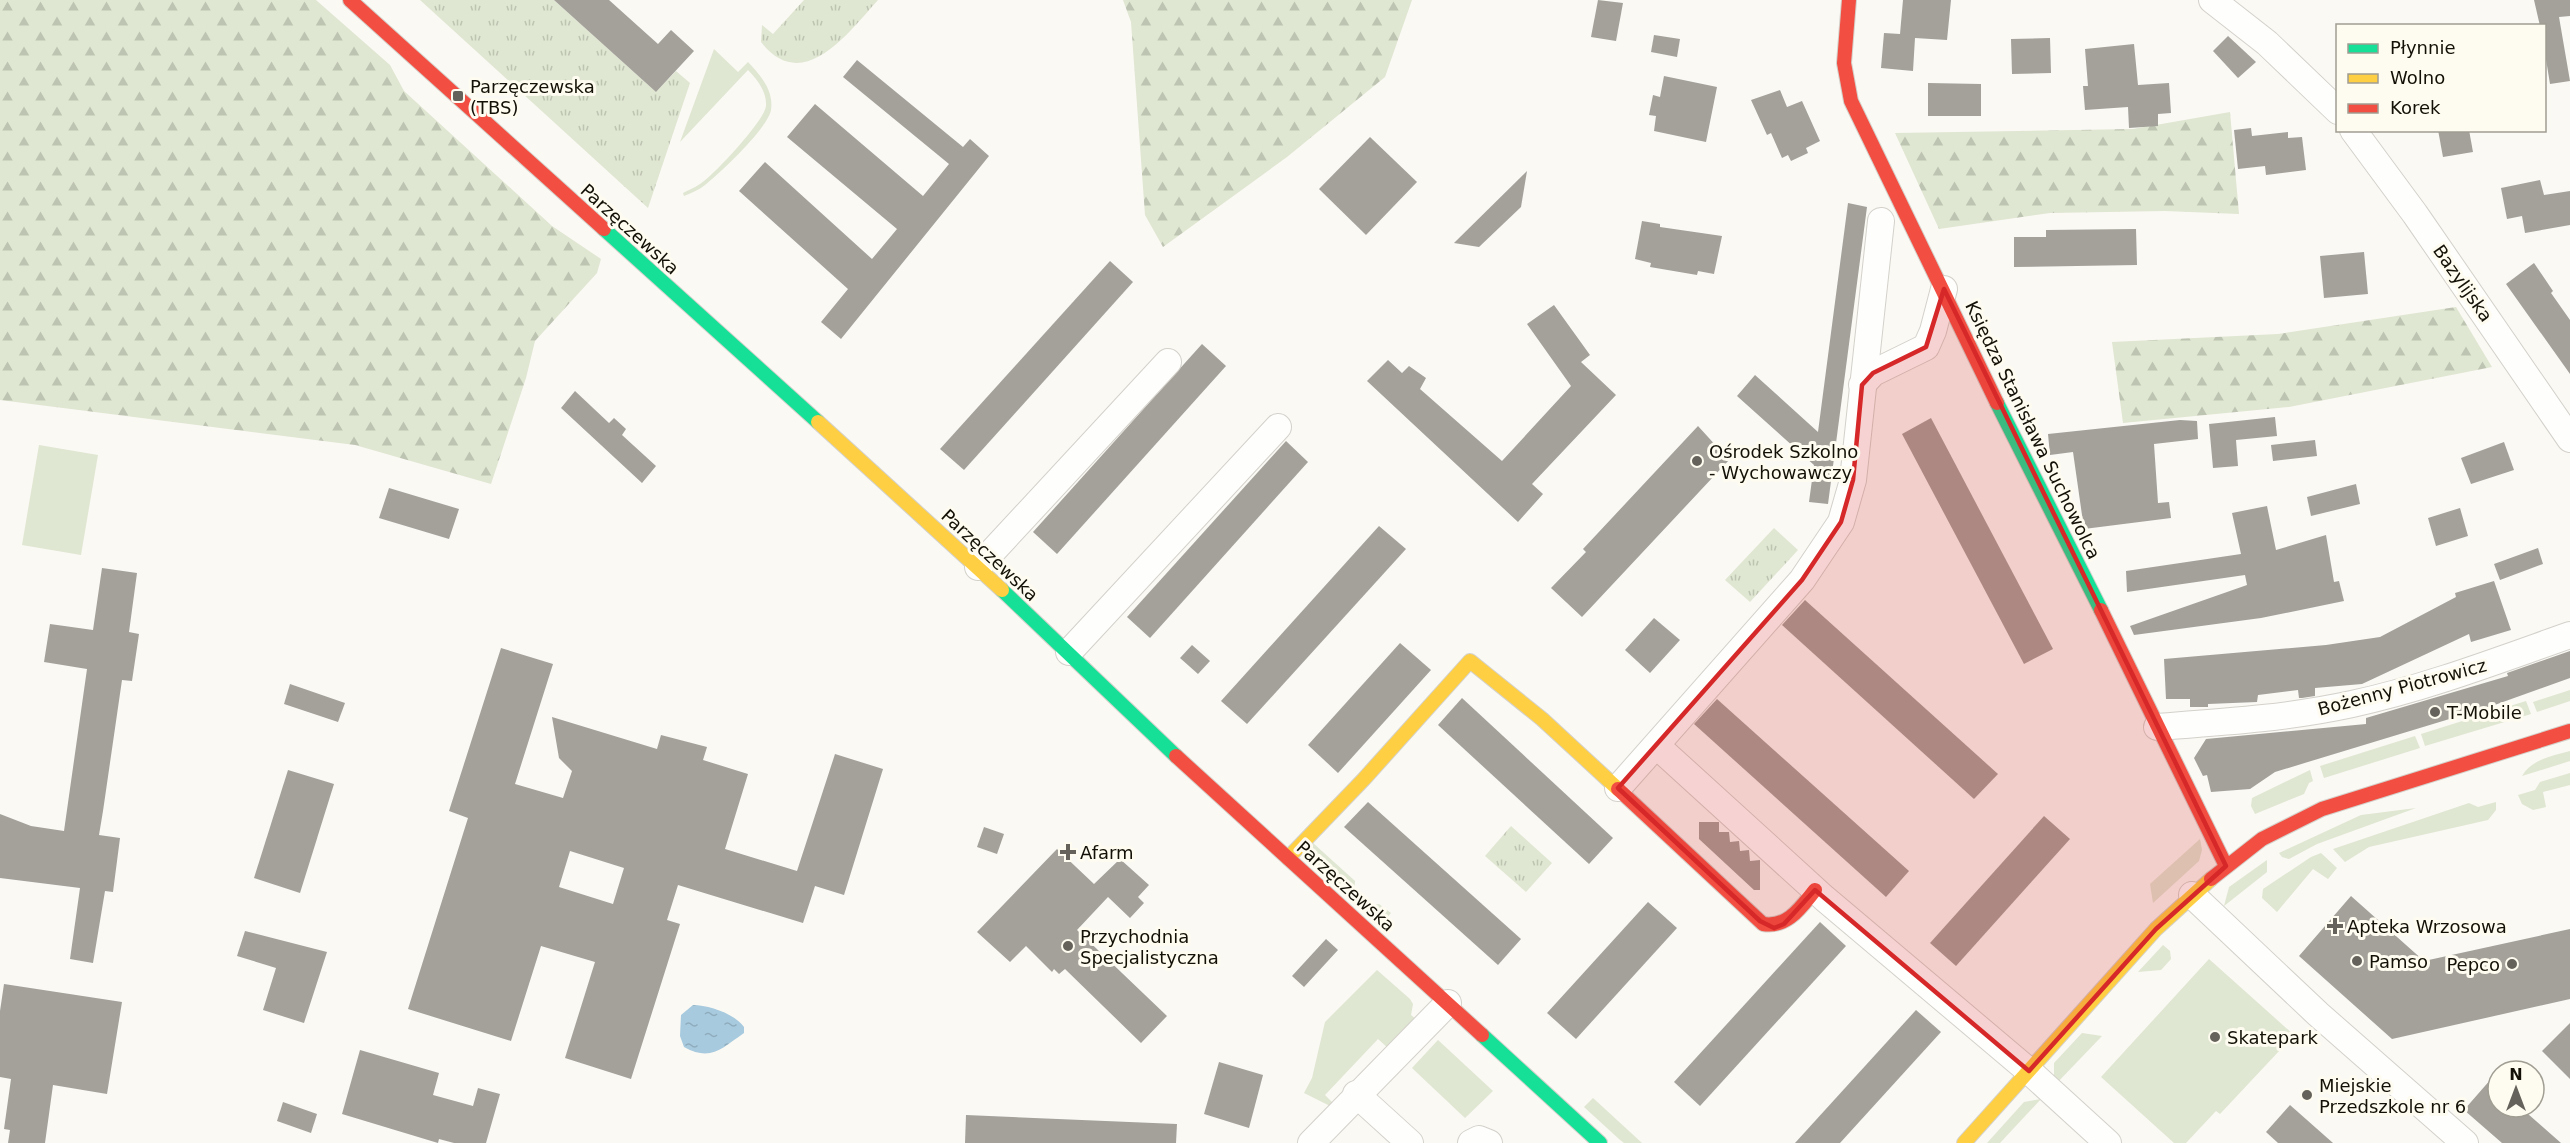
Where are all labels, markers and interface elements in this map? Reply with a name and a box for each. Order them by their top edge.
legend [2336,24,2546,132]
text: Płynnie [2390,37,2456,58]
text: Wolno [2390,67,2445,88]
place label: Parzęczewska (TBS) [470,76,595,118]
marker: Parzęczewska (TBS) [451,89,465,103]
text: Korek [2390,97,2441,118]
street label: Parzęczewska [577,179,683,279]
street label: Bazylijska [2429,241,2497,325]
street label: Księdza Stanisława Suchowolca [1961,297,2105,563]
place label: Ośrodek Szkolno - Wychowawczy [1709,441,1858,483]
marker: Ośrodek Szkolno - Wychowawczy [1690,454,1704,468]
street label: Parzęczewska [937,505,1043,605]
street label: Bożenny Piotrowicz [2315,654,2489,720]
place label: T-Mobile [2446,702,2522,723]
marker: T-Mobile [2428,705,2442,719]
street label: Parzęczewska [1293,836,1399,936]
place label: Afarm [1080,842,1134,863]
marker: Afarm [1061,845,1075,859]
place label: Apteka Wrzosowa [2347,916,2507,937]
marker: Apteka Wrzosowa [2328,919,2342,933]
place label: Przychodnia Specjalistyczna [1080,926,1219,968]
marker: Przychodnia Specjalistyczna [1061,939,1075,953]
place label: Pamso [2369,951,2428,972]
marker: Pamso [2350,954,2364,968]
place label: Pepco [2446,954,2500,975]
marker: Pepco [2505,957,2519,971]
place label: Skatepark [2227,1027,2319,1048]
marker: Skatepark [2208,1030,2222,1044]
north arrow [2486,1059,2546,1119]
text: N [2509,1065,2523,1084]
place label: Miejskie Przedszkole nr 6 [2319,1075,2466,1117]
marker: Miejskie Przedszkole nr 6 [2300,1088,2314,1102]

